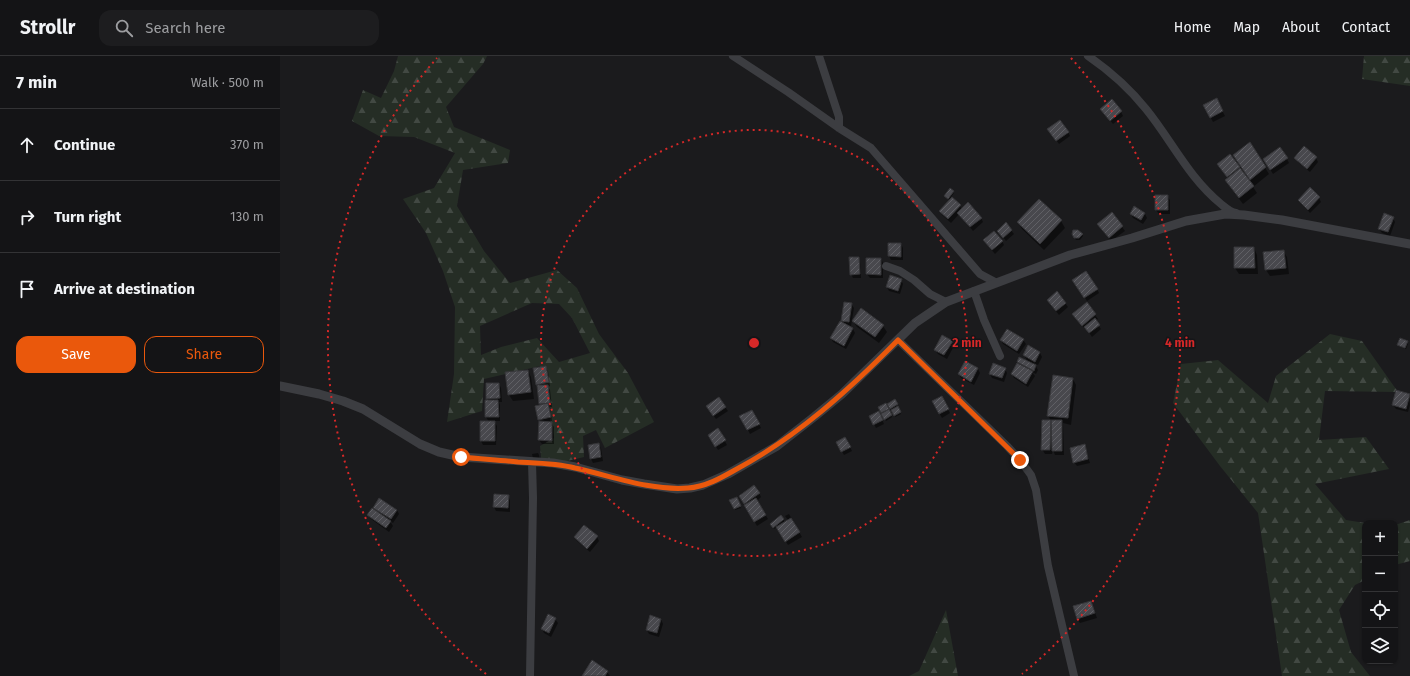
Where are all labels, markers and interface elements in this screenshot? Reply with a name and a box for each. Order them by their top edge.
search box [99,10,379,46]
text: Strollr [20,16,75,39]
icon: search [113,17,135,39]
text: Search here [145,19,225,37]
text: Home [1174,19,1211,36]
text: Map [1233,19,1260,36]
text: About [1282,19,1320,36]
text: Contact [1342,19,1390,36]
text: 7 min [16,72,57,93]
text: Walk · 500 m [191,75,264,90]
icon: ahead [16,134,38,156]
text: Continue [54,136,115,154]
text: 370 m [230,137,264,152]
icon: right [16,206,38,228]
text: Turn right [54,208,121,226]
text: 130 m [230,209,264,224]
icon: arrive [16,278,38,300]
text: Arrive at destination [54,280,195,298]
button: Save [16,336,136,373]
button: Share [144,336,264,373]
centre of rings [747,336,761,350]
text: 2 min [952,336,982,350]
text: 4 min [1165,336,1195,350]
route start [452,448,470,466]
route end [1011,451,1029,469]
map controls [1362,520,1398,664]
button: + [1362,520,1398,556]
button: − [1362,556,1398,592]
button: locate [1362,592,1398,628]
button: layers [1362,628,1398,664]

